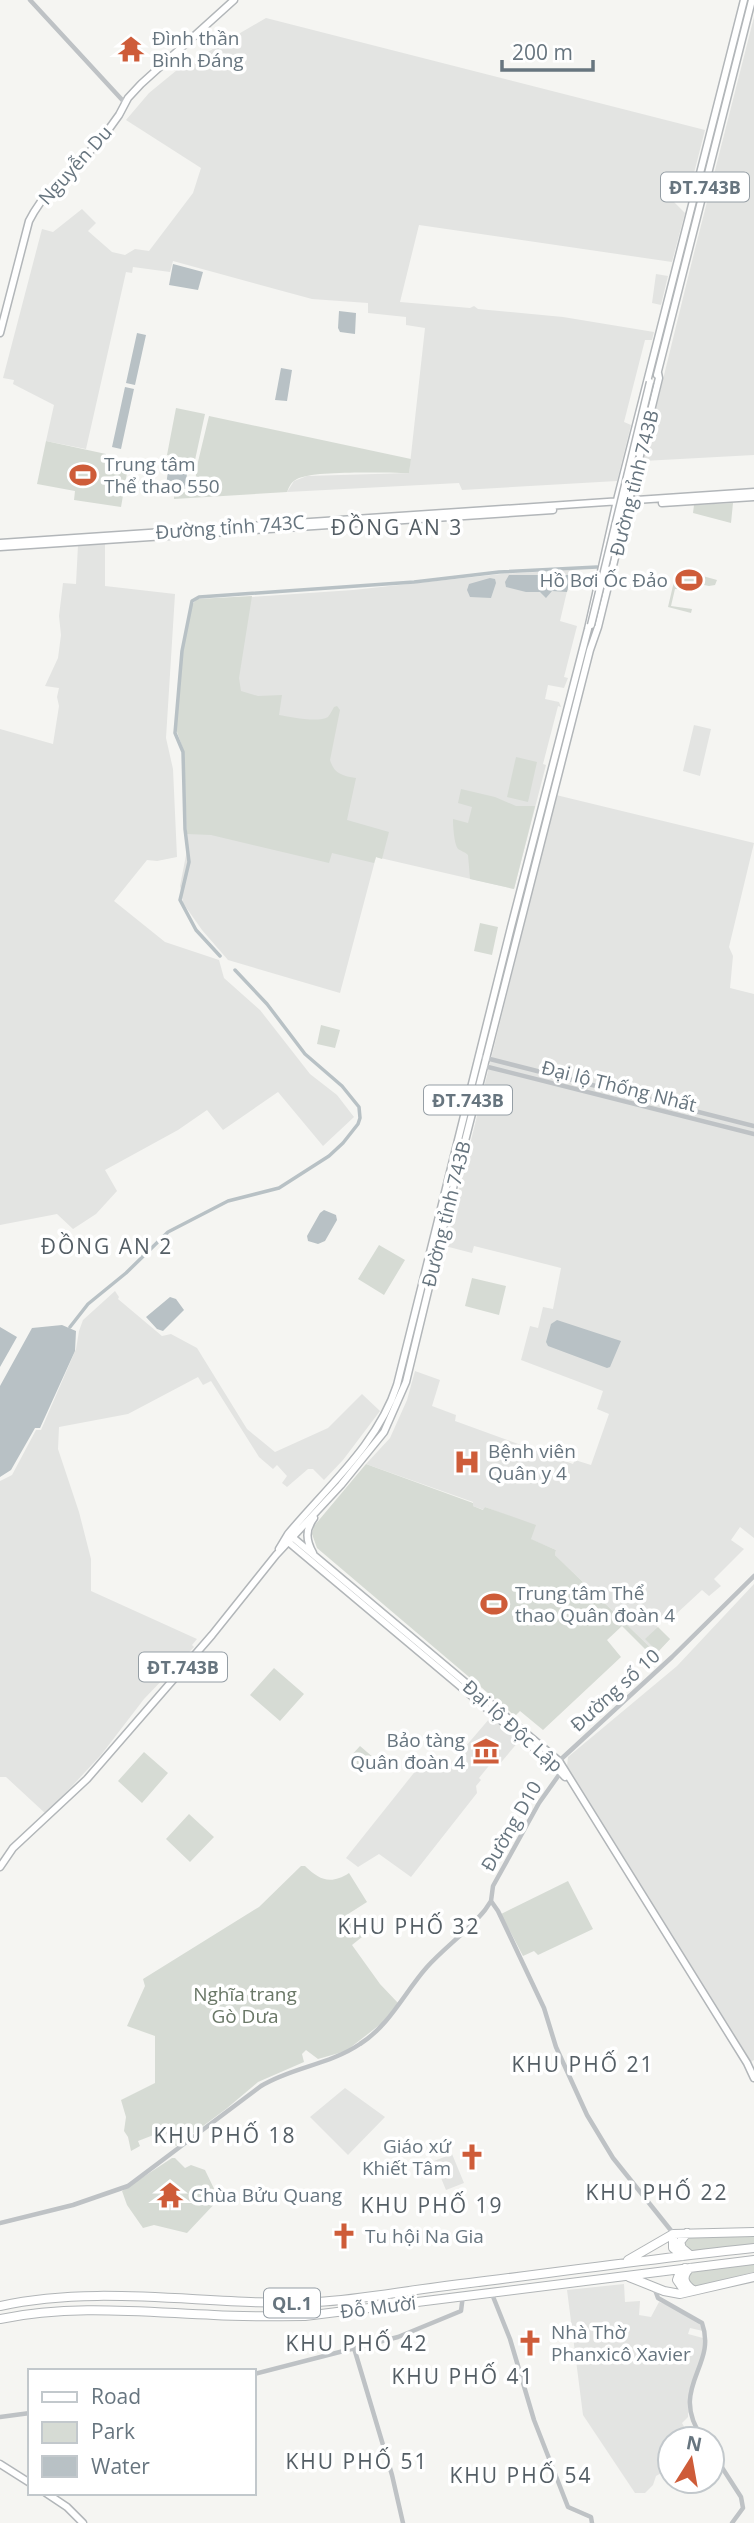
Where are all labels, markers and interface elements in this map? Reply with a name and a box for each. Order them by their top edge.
place label: Đình thần Bình Đáng [152,25,244,73]
scale bar [502,28,593,72]
temple icon: Đình thần Bình Đáng [116,34,146,64]
text: 200 m [512,38,573,66]
street label: Nguyễn Du [32,120,118,210]
road number: ĐT.743B [661,172,749,202]
street label: Đường tỉnh 743B [603,407,665,559]
place label: Trung tâm Thể thao 550 [104,451,220,499]
sports icon: Trung tâm Thể thao 550 [68,460,98,490]
street label: Đường tỉnh 743C [155,509,305,545]
district label: ĐỒNG AN 3 [331,513,463,541]
sports icon: Hồ Bơi Ốc Đảo [674,565,704,595]
place label: Hồ Bơi Ốc Đảo [539,567,668,593]
street label: Đại lộ Thống Nhất [539,1054,699,1118]
road number: ĐT.743B [424,1086,512,1114]
street label: Đường tỉnh 743B [415,1138,477,1290]
district label: ĐỒNG AN 2 [41,1232,173,1260]
place label: Bệnh viên Quân y 4 [488,1438,576,1486]
hospital icon: Bệnh viên Quân y 4 [452,1447,482,1477]
place label: Trung tâm Thể thao Quân đoàn 4 [515,1580,675,1628]
sports icon: Trung tâm Thể thao Quân đoàn 4 [479,1589,509,1619]
street label: Đường số 10 [565,1643,665,1737]
road number: ĐT.743B [139,1652,227,1682]
street label: Đại lộ Độc Lập [457,1674,569,1778]
place label: Bảo tàng Quân đoàn 4 [350,1727,465,1775]
museum icon: Bảo tàng Quân đoàn 4 [471,1736,501,1766]
street label: Đường D10 [475,1776,547,1876]
district label: KHU PHỐ 32 [337,1912,481,1940]
park label: Nghĩa trang Gò Dưa [193,1981,297,2029]
district label: KHU PHỐ 21 [511,2050,655,2078]
district label: KHU PHỐ 18 [153,2121,297,2149]
place label: Giáo xứ Khiết Tâm [362,2133,452,2181]
church icon: Giáo xứ Khiết Tâm [457,2142,487,2172]
district label: KHU PHỐ 22 [585,2178,729,2206]
temple icon: Chùa Bửu Quang [155,2180,185,2210]
place label: Chùa Bửu Quang [191,2182,342,2208]
district label: KHU PHỐ 19 [360,2191,504,2219]
church icon: Tu hội Na Gia [329,2221,359,2251]
place label: Tu hội Na Gia [365,2223,484,2249]
road number: QL.1 [264,2288,320,2318]
street label: Đỗ Mười [339,2289,417,2325]
place label: Nhà Thờ Phanxicô Xavier [551,2319,691,2367]
church icon: Nhà Thờ Phanxicô Xavier [515,2328,545,2358]
district label: KHU PHỐ 42 [285,2329,429,2357]
district label: KHU PHỐ 41 [391,2362,535,2390]
legend [28,2369,256,2495]
text: Road [91,2382,141,2410]
text: Park [91,2417,135,2445]
north arrow [656,2425,726,2495]
text: N [684,2429,704,2458]
district label: KHU PHỐ 51 [285,2447,429,2475]
text: Water [91,2452,150,2480]
district label: KHU PHỐ 54 [449,2461,593,2489]

